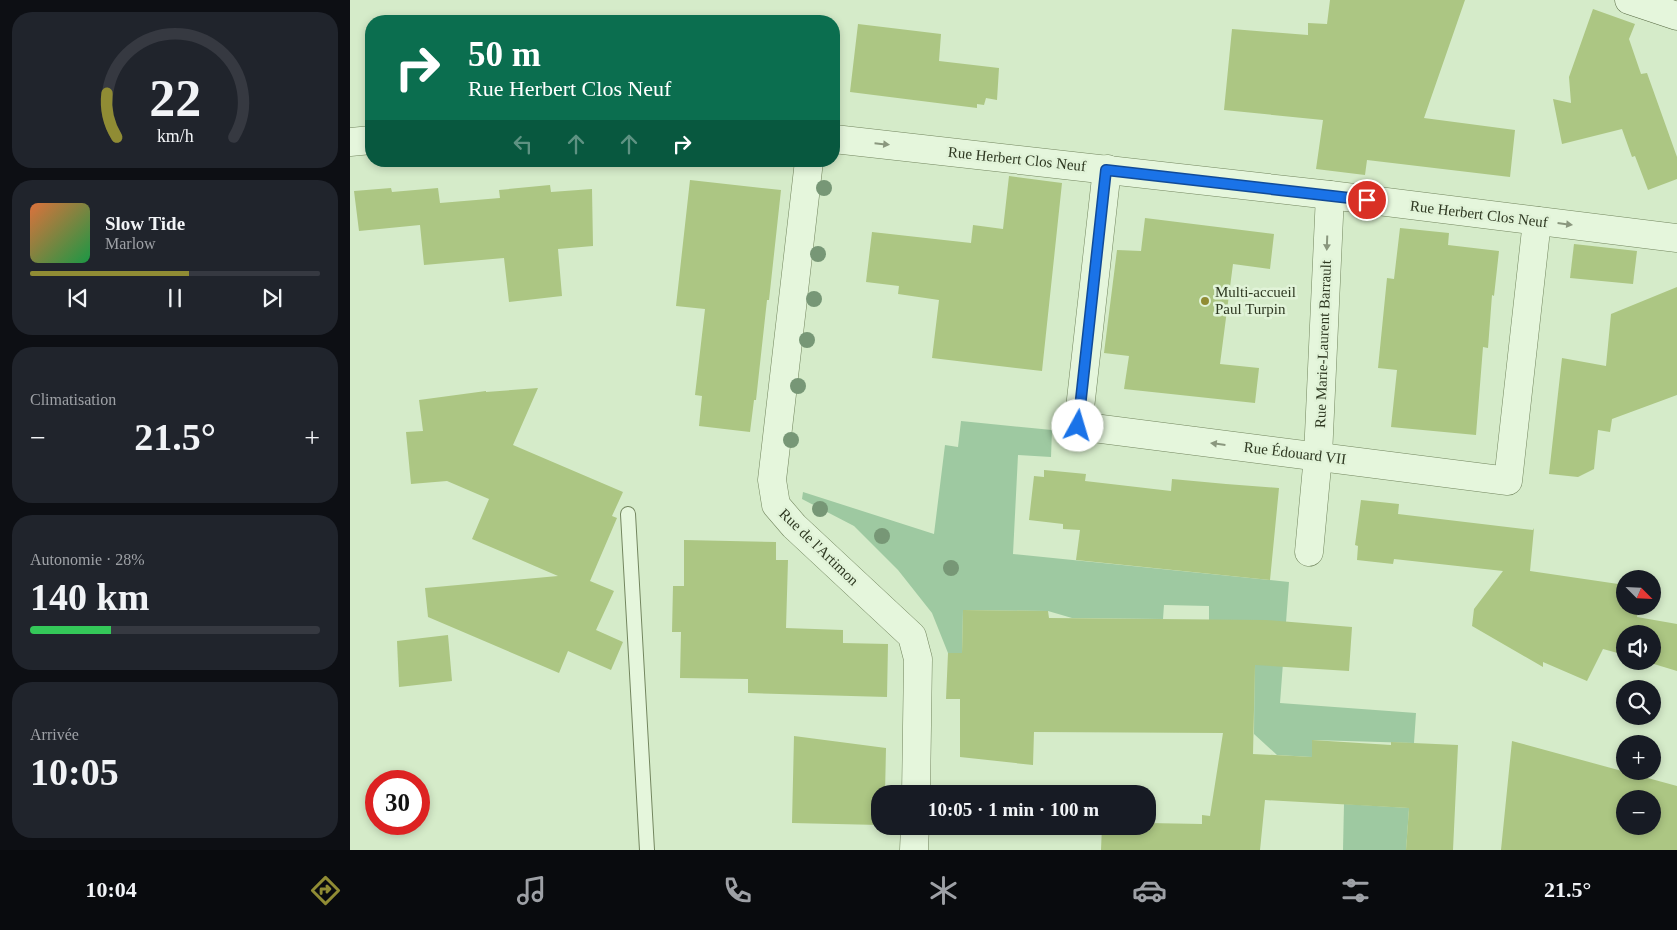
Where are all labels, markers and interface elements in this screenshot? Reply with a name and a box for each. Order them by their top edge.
icon: right [385,35,450,100]
text: 50 m [468,35,541,74]
text: 22 [149,70,201,127]
text: Rue Herbert Clos Neuf [468,76,671,101]
text: km/h [157,126,193,146]
icon: left [509,130,537,158]
icon: ahead [562,130,590,158]
icon: ahead [615,130,643,158]
icon: right [668,130,696,158]
one-way arrow [875,140,891,148]
street label: Rue Herbert Clos Neuf [947,144,1087,174]
pin [1346,179,1388,221]
icon: arrive [1353,186,1381,214]
street label: Rue Herbert Clos Neuf [1409,198,1549,230]
text: Slow Tide [105,213,185,234]
one-way arrow [1557,221,1573,229]
text: Marlow [105,235,156,252]
one-way arrow [1323,236,1331,252]
street label: Rue Marie-Laurent Barrault [1312,259,1334,428]
icon: previous [64,284,92,312]
icon: pause [161,284,189,312]
icon: next [258,284,286,312]
place label: Multi-accueil Paul Turpin [1215,284,1296,317]
marker: Multi-accueil Paul Turpin [1199,295,1211,307]
text: Climatisation [30,391,116,408]
position arrow [1051,399,1103,451]
text: 21.5° [134,416,216,458]
text: − [30,422,46,453]
text: + [304,422,320,453]
one-way arrow [1210,439,1226,447]
street label: Rue Édouard VII [1243,439,1347,467]
street label: Rue de l'Artimon [776,505,862,589]
text: Autonomie · 28% [30,551,145,568]
north arrow [1616,570,1661,615]
map controls [1616,570,1661,835]
text: 140 km [30,576,149,618]
button: sound [1616,625,1661,670]
button: search [1616,680,1661,725]
text: Arrivée [30,726,79,743]
button: + [1616,735,1661,780]
text: 10:05 [30,751,119,793]
speed limit sign: 30 [365,770,430,835]
button: − [1616,790,1661,835]
text: 10:05 · 1 min · 100 m [928,799,1099,820]
icon: directions [308,873,343,908]
icon: music [514,873,549,908]
icon: phone [720,873,755,908]
icon: climate [926,873,961,908]
icon: car [1132,873,1167,908]
icon: filters [1338,873,1373,908]
text: 10:04 [86,877,137,902]
text: 21.5° [1544,877,1591,902]

